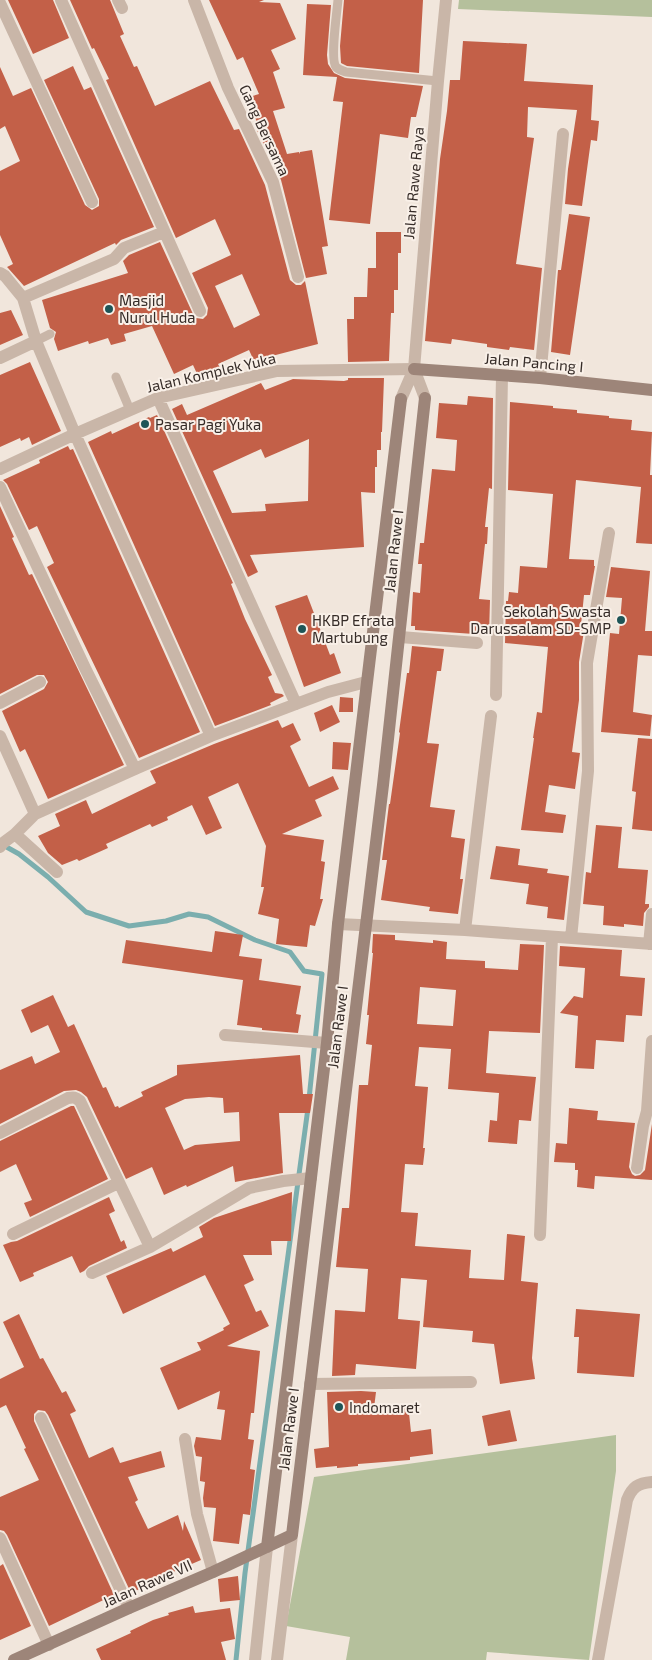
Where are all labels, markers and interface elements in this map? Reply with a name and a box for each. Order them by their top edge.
street label: Gang Bersama [236,81,294,179]
street label: Jalan Rawe Raya [399,126,427,240]
place label: Masjid Nurul Huda [119,291,196,326]
marker: Masjid Nurul Huda [103,303,115,315]
street label: Jalan Komplek Yuka [145,348,277,396]
street label: Jalan Pancing I [484,349,584,375]
place label: Pasar Pagi Yuka [155,415,261,433]
marker: Pasar Pagi Yuka [139,418,151,430]
street label: Jalan Rawe I [380,509,406,593]
place label: Sekolah Swasta Darussalam SD-SMP [470,602,611,637]
place label: HKBP Efrata Martubung [312,611,394,646]
marker: Sekolah Swasta Darussalam SD-SMP [615,614,627,626]
marker: HKBP Efrata Martubung [296,623,308,635]
street label: Jalan Rawe I [323,985,351,1069]
street label: Jalan Rawe I [274,1387,302,1471]
place label: Indomaret [349,1398,420,1416]
marker: Indomaret [333,1401,345,1413]
street label: Jalan Rawe VII [100,1555,194,1611]

